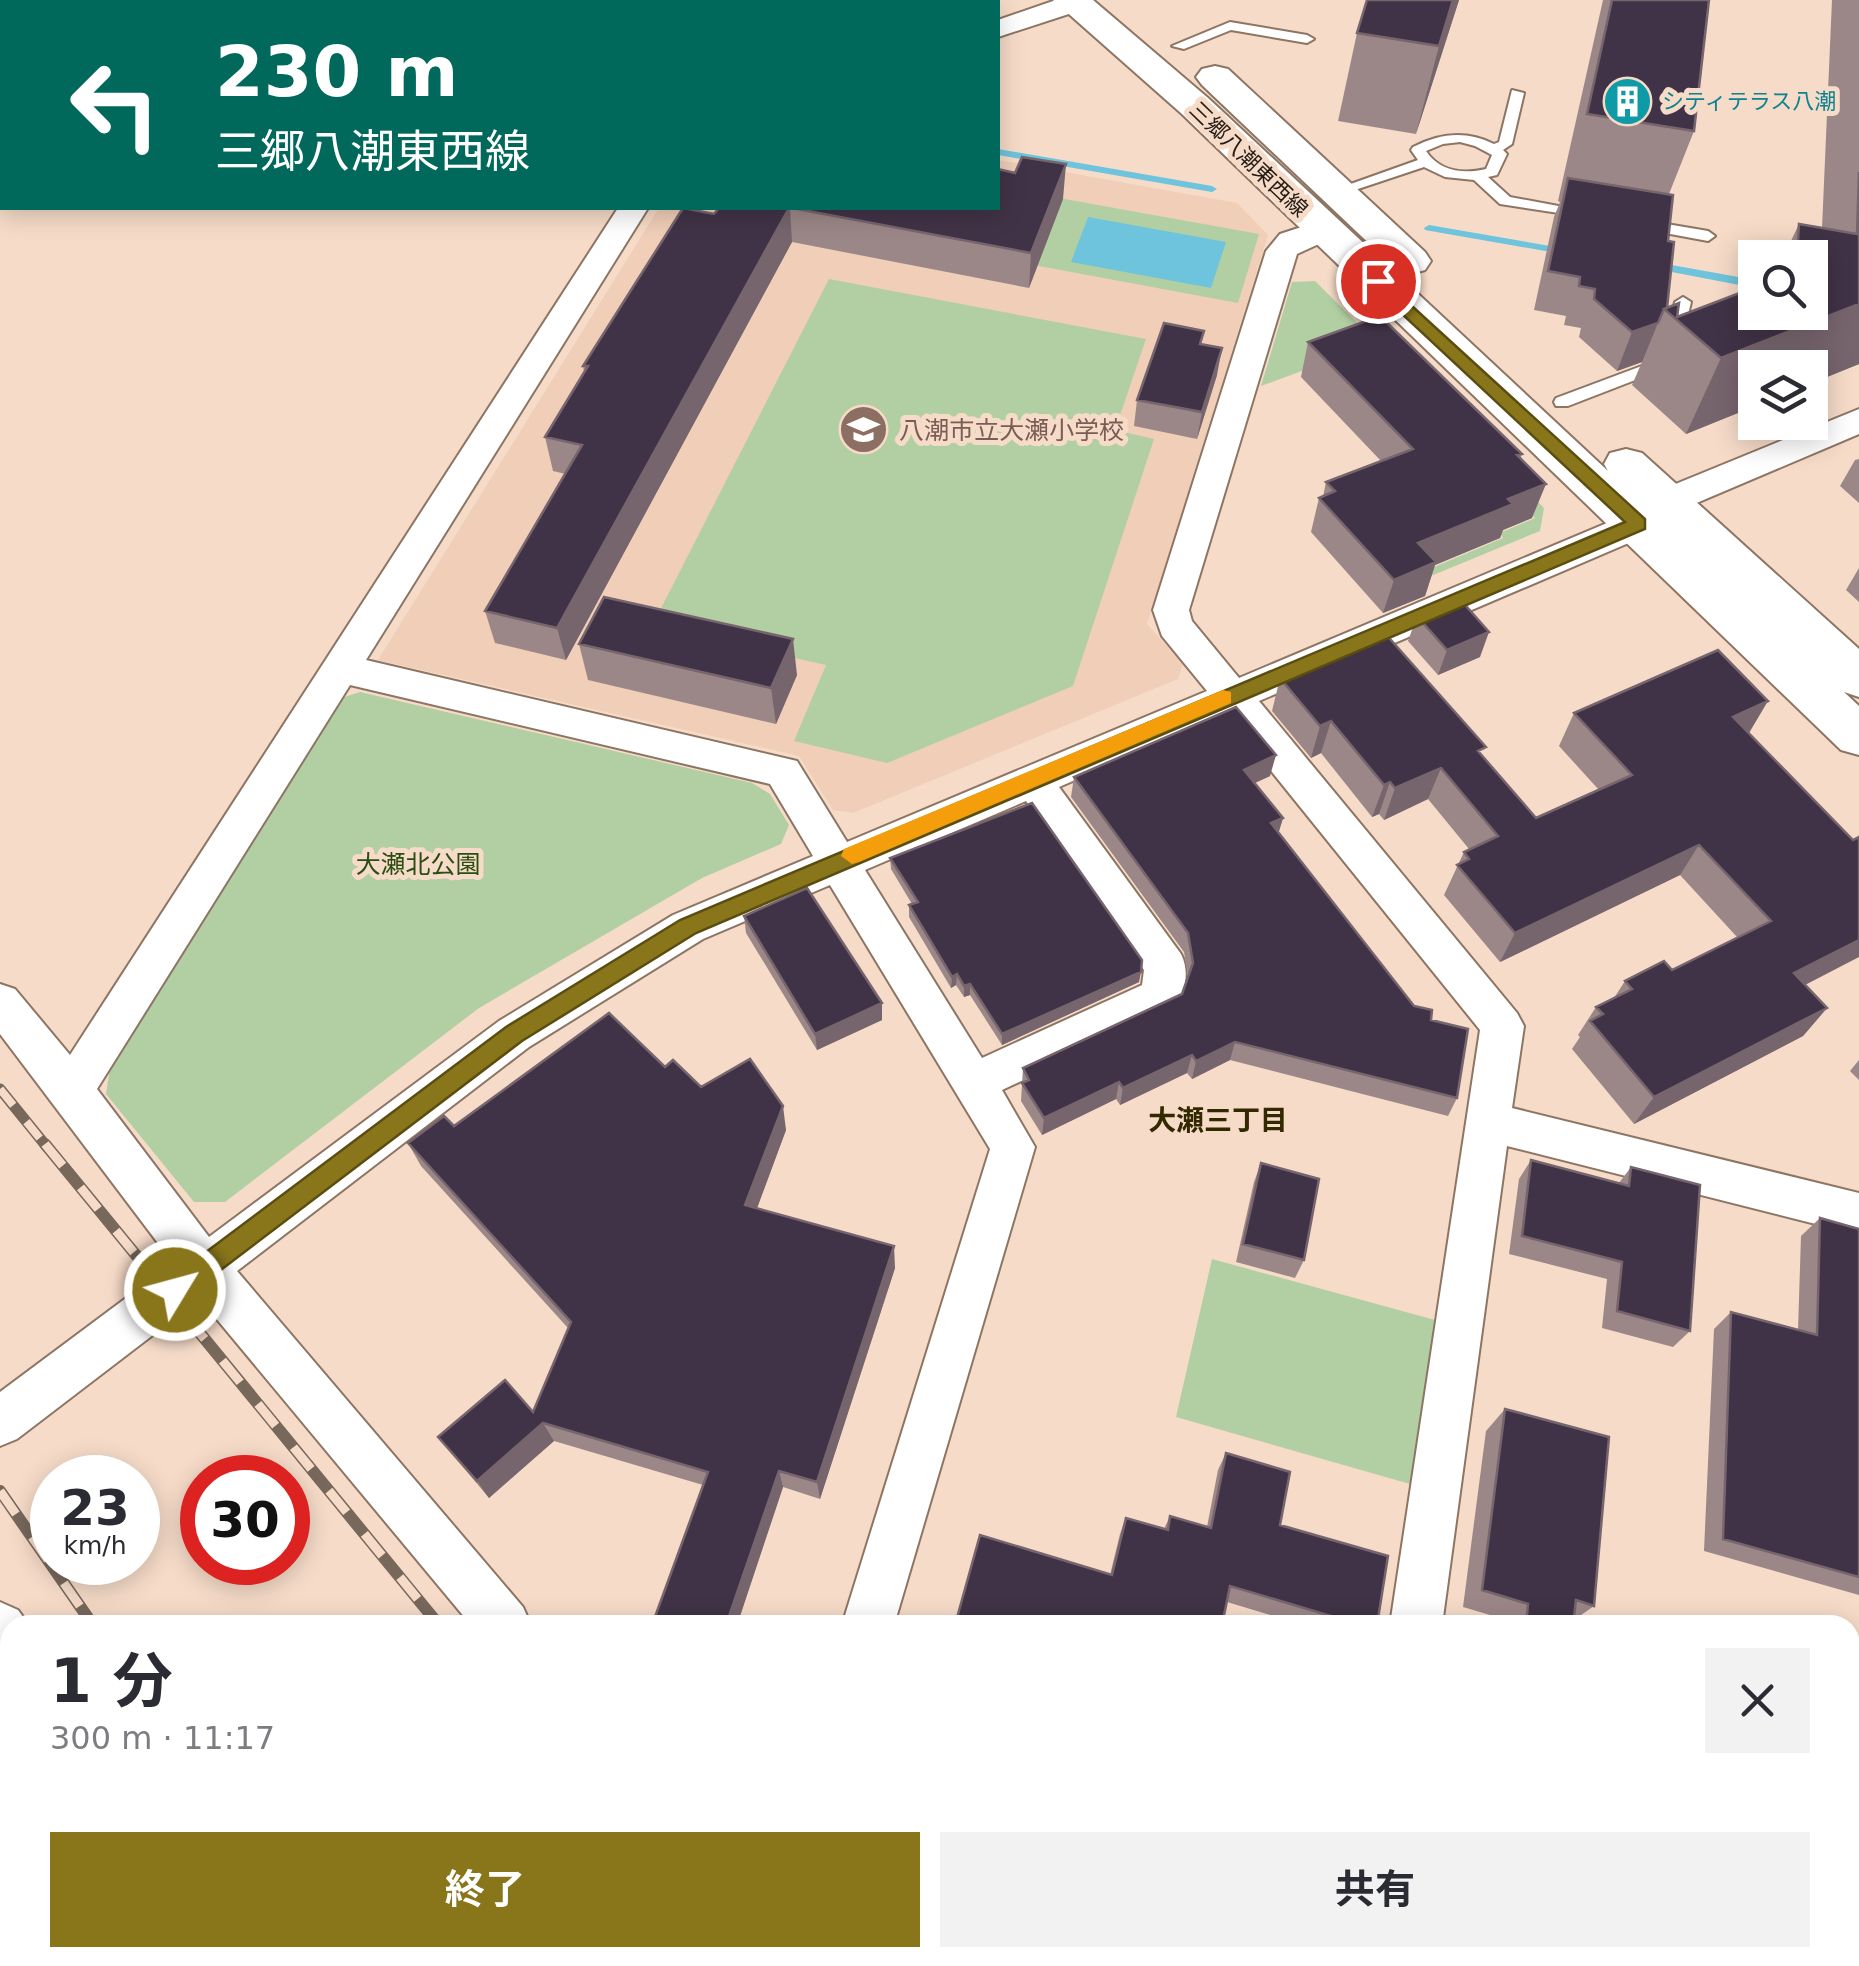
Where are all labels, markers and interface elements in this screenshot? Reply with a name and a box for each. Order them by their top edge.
text: 230 m [215,31,458,113]
icon: left [50,40,180,170]
building icon: シティテラス八潮 [1601,75,1653,127]
place label: シティテラス八潮 [1662,89,1836,114]
street label: 三郷八潮東西線 [1185,97,1313,222]
text: 三郷八潮東西線 [215,125,530,178]
pin [1336,239,1421,324]
map controls [1738,240,1828,440]
button: search [1738,240,1828,330]
icon: arrive [1351,254,1406,309]
button: layers [1738,350,1828,440]
school or university icon: 八潮市立大瀬小学校 [838,404,890,456]
place label: 八潮市立大瀬小学校 [899,416,1124,445]
park label: 大瀬北公園 [355,850,481,879]
district label: 大瀬三丁目 [1148,1104,1288,1137]
position arrow [123,1238,227,1342]
speed limit sign: 30 [180,1455,310,1585]
text: 23 [60,1479,130,1537]
text: km/h [63,1531,127,1560]
text: 1 分 [50,1646,173,1716]
button: close [1705,1648,1810,1753]
text: 300 m · 11:17 [50,1719,275,1757]
button: 終了 [50,1832,920,1947]
button: 共有 [940,1832,1810,1947]

